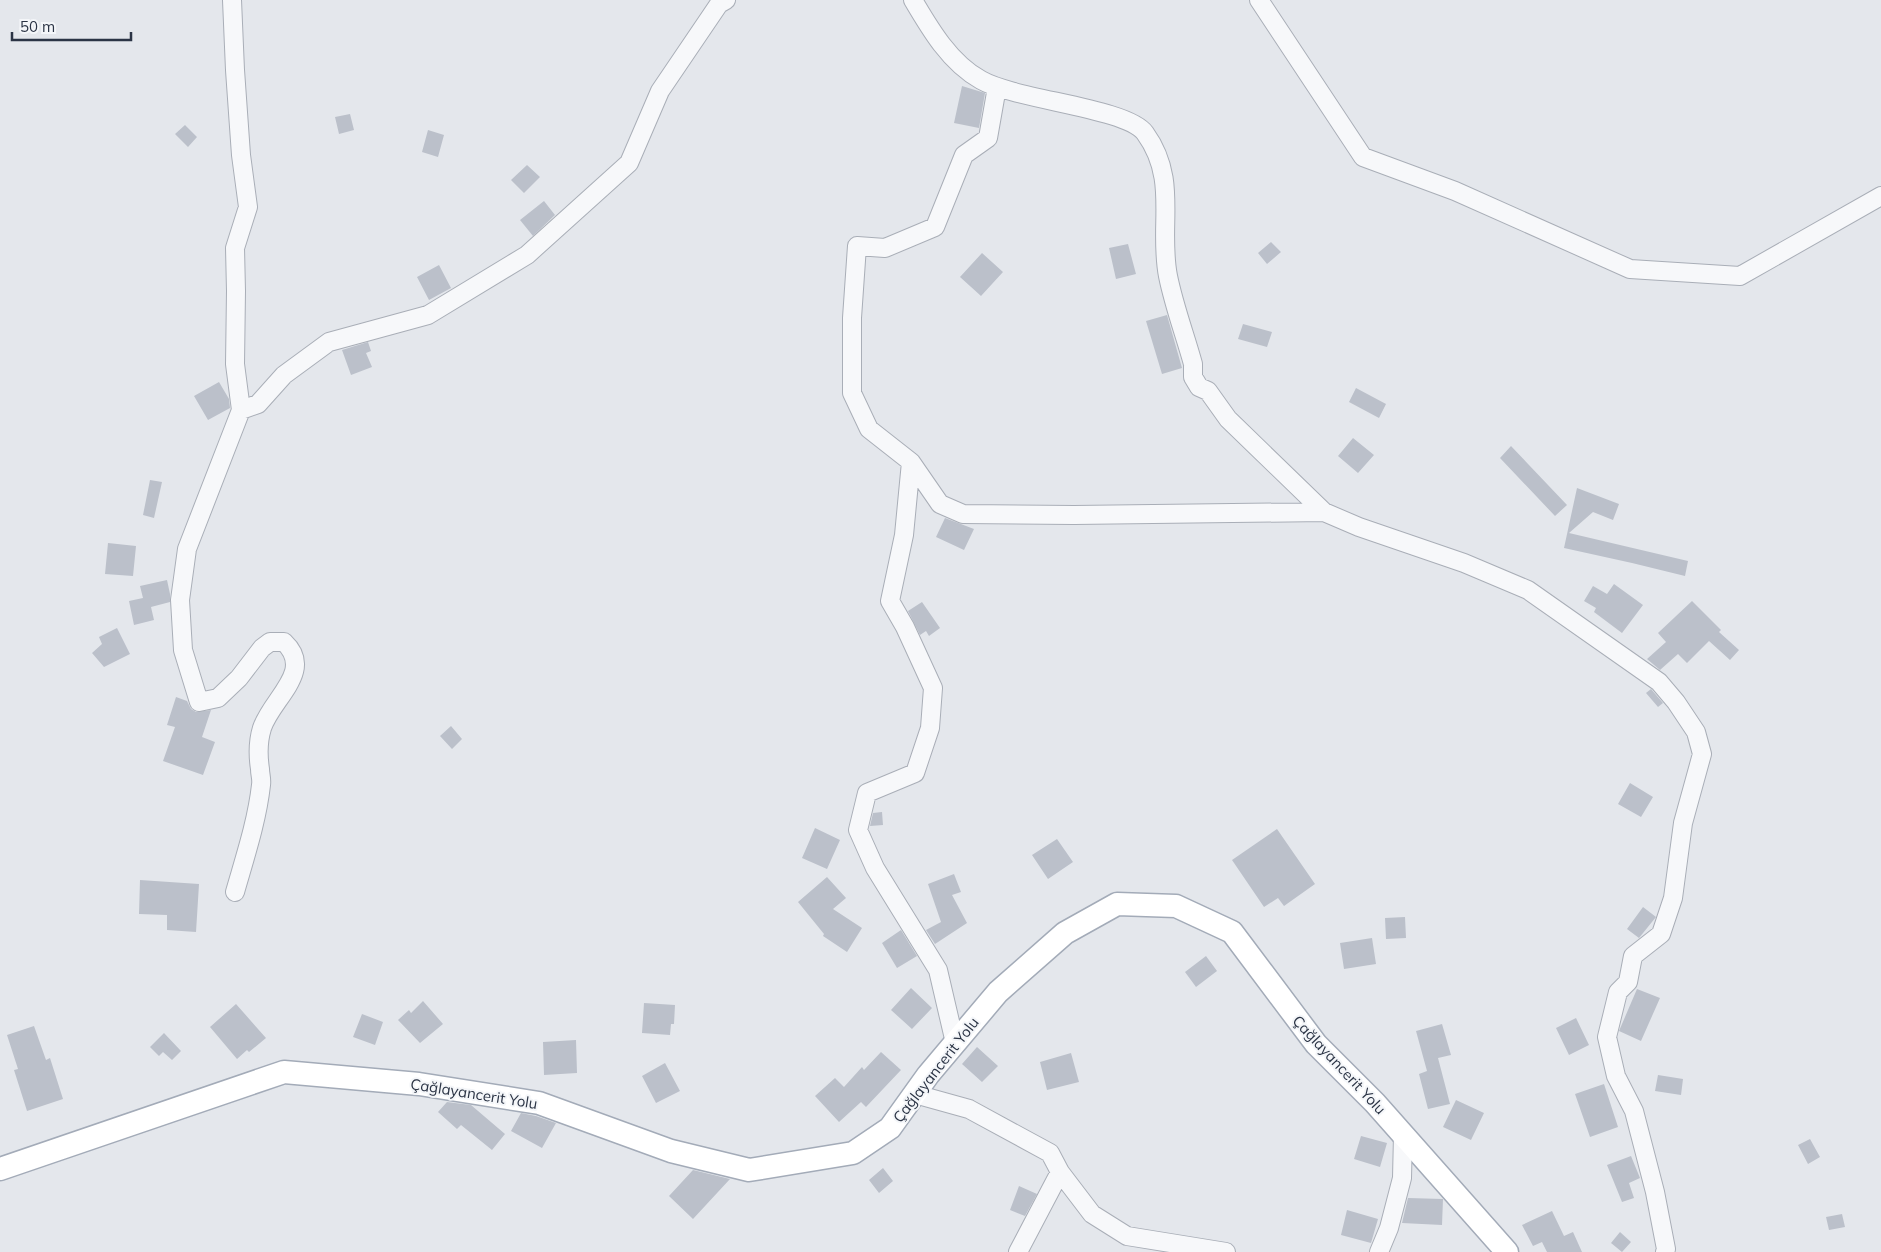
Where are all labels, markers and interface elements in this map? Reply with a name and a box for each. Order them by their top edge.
scale bar [12,10,131,42]
text: 50 m [20,17,55,36]
street label: Çağlayancerit Yolu [1289,1011,1390,1118]
street label: Çağlayancerit Yolu [889,1013,983,1126]
street label: Çağlayancerit Yolu [409,1074,539,1113]

